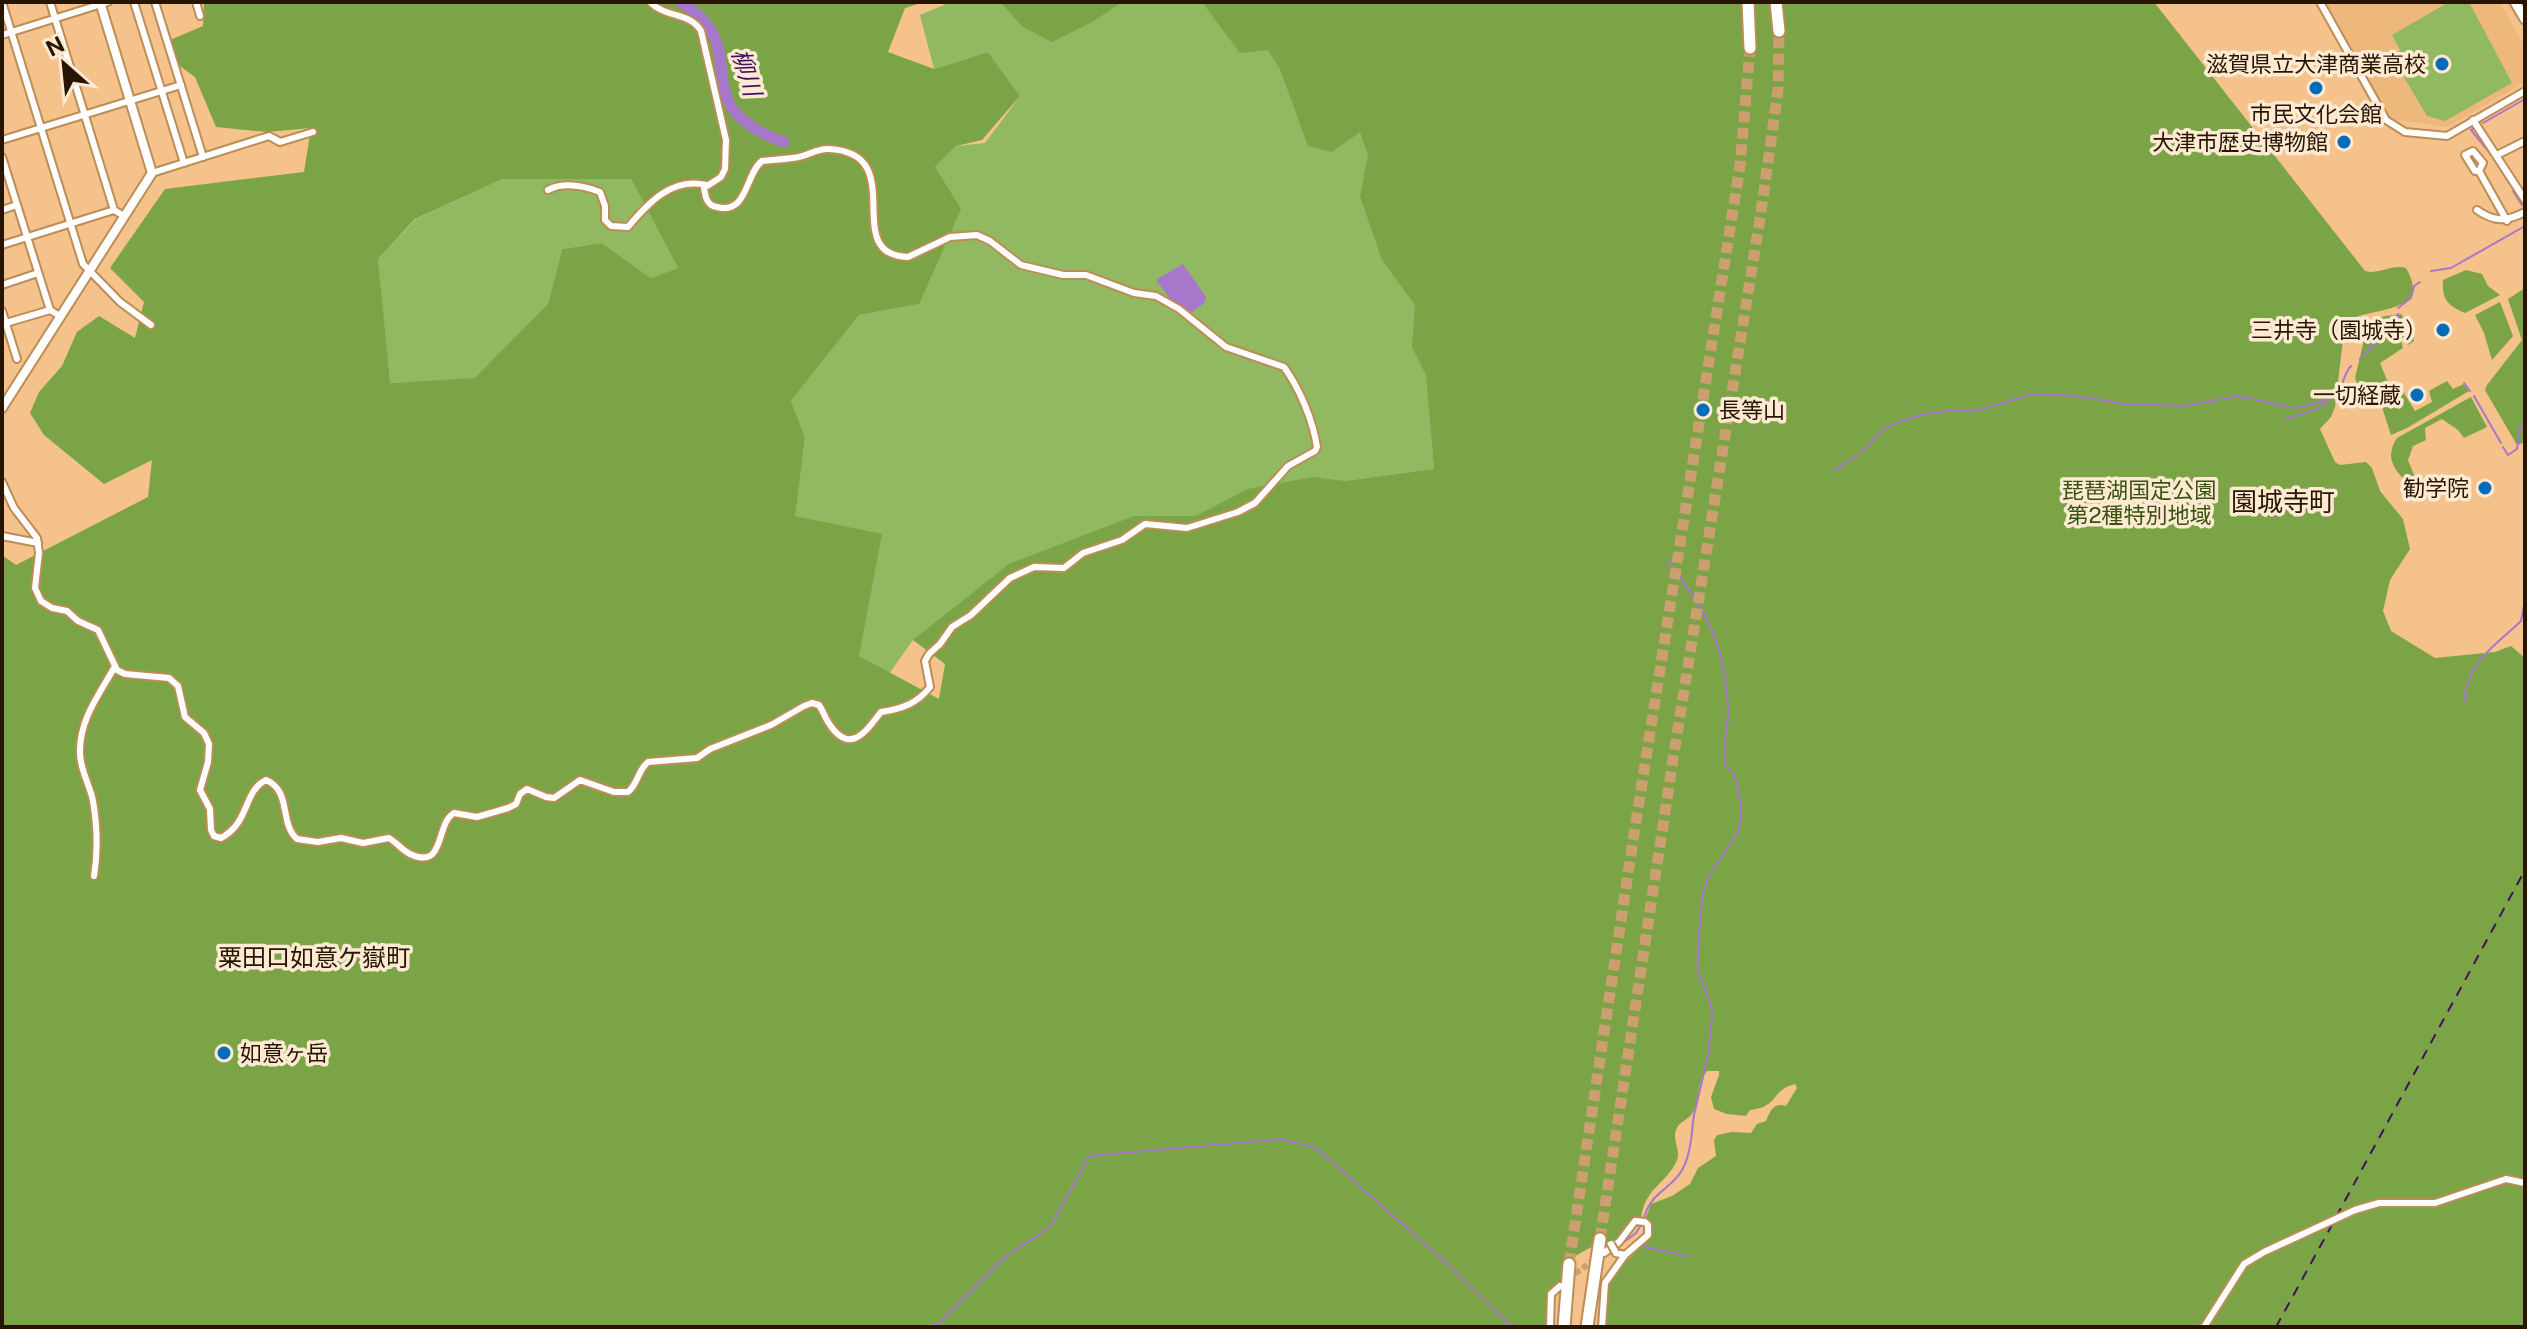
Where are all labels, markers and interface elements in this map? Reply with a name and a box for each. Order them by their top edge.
north arrow [24,24,104,104]
text: N [41,31,68,62]
water label: 柳川 [727,45,768,102]
place label: 滋賀県立大津商業高校 [2206,51,2426,77]
marker: 滋賀県立大津商業高校 [2433,55,2451,73]
marker: 市民文化会館 [2307,79,2325,97]
place label: 市民文化会館 [2250,101,2382,127]
place label: 大津市歴史博物館 [2152,129,2328,155]
marker: 大津市歴史博物館 [2335,133,2353,151]
place label: 三井寺（園城寺） [2251,317,2427,343]
marker: 三井寺（園城寺） [2434,321,2452,339]
place label: 一切経蔵 [2313,382,2401,408]
marker: 一切経蔵 [2408,386,2426,404]
place label: 長等山 [1719,397,1785,423]
marker: 長等山 [1694,401,1712,419]
place label: 勧学院 [2403,475,2469,501]
park label: 琵琶湖国定公園 第2種特別地域 [2062,477,2216,528]
marker: 勧学院 [2476,479,2494,497]
district label: 園城寺町 [2231,486,2335,517]
district label: 粟田口如意ケ嶽町 [218,943,410,971]
place label: 如意ヶ岳 [240,1040,328,1066]
marker: 如意ヶ岳 [215,1044,233,1062]

